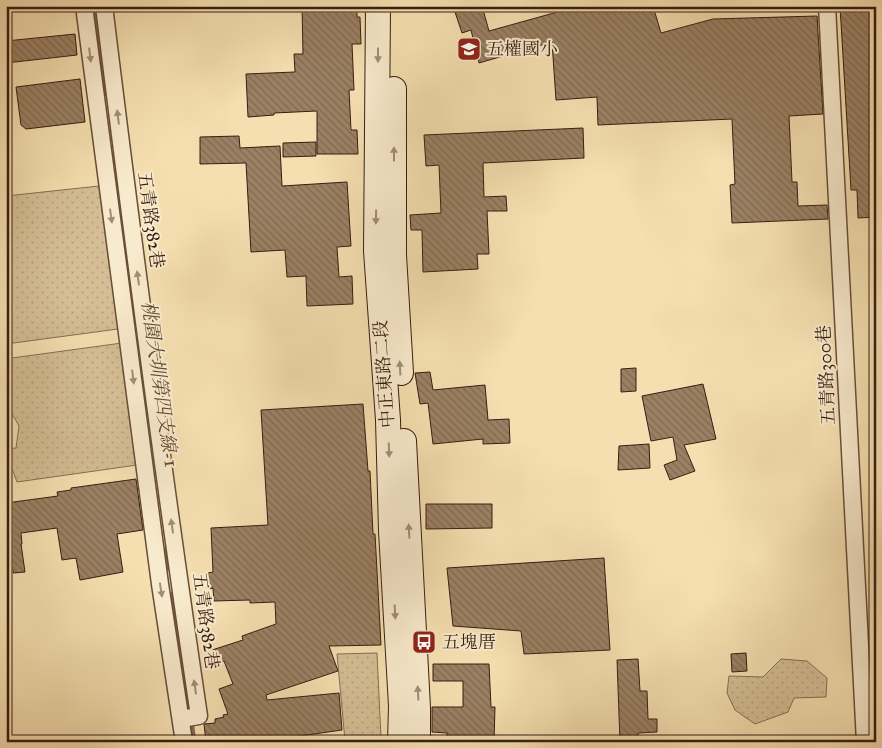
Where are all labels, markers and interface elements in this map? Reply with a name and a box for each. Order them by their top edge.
school or university icon: 五權國小 [456,36,482,62]
place label: 五權國小 [486,38,558,60]
one-way arrow [86,47,94,63]
one-way arrow [374,47,382,63]
one-way arrow [113,109,121,125]
one-way arrow [390,145,398,161]
street label: 五青路382巷 [133,170,169,270]
one-way arrow [107,208,115,224]
one-way arrow [372,210,380,226]
one-way arrow [134,270,142,286]
water label: 桃園大圳第四支線-1 [137,300,183,468]
street label: 中正東路二段 [369,319,399,429]
street label: 五青路300巷 [812,324,840,426]
one-way arrow [396,360,404,376]
one-way arrow [129,369,137,385]
one-way arrow [385,442,393,458]
one-way arrow [168,518,176,534]
one-way arrow [404,522,412,538]
street label: 五青路382巷 [188,571,224,671]
one-way arrow [157,582,165,598]
one-way arrow [392,604,400,620]
bus stop icon: 五塊厝 [411,629,437,655]
place label: 五塊厝 [442,631,496,653]
one-way arrow [191,678,199,694]
one-way arrow [413,685,421,701]

